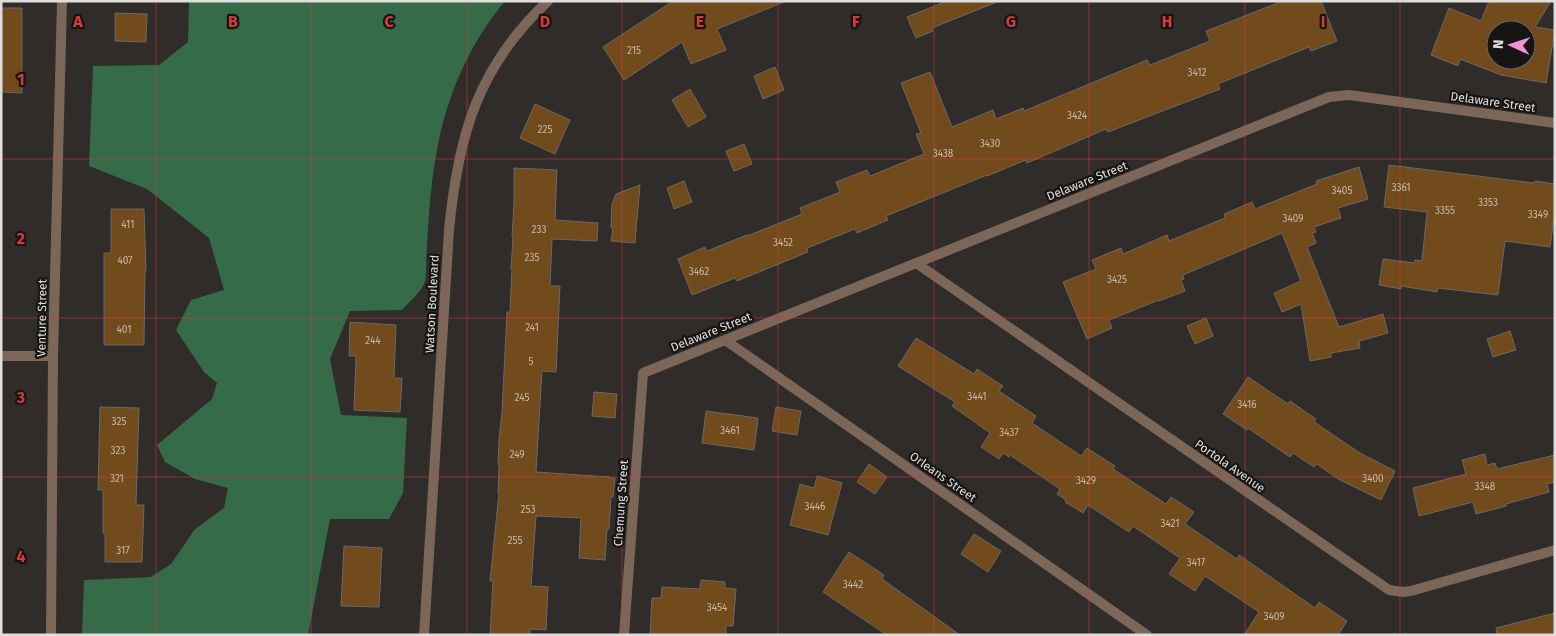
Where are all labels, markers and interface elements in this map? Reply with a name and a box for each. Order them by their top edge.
text: A [72,12,83,31]
text: B [228,12,238,31]
text: C [384,12,394,31]
text: D [540,12,550,31]
text: E [696,12,704,31]
text: F [852,12,860,31]
text: G [1006,12,1016,31]
text: H [1162,12,1172,31]
text: I [1321,12,1325,31]
north arrow [1486,20,1536,70]
text: N [1490,39,1507,49]
house number: 215 [627,45,641,57]
house number: 3412 [1188,67,1207,79]
text: 1 [17,70,25,89]
street label: Delaware Street [1450,89,1537,115]
house number: 3424 [1067,110,1088,122]
house number: 225 [538,124,552,136]
house number: 3430 [980,138,1001,150]
house number: 3438 [933,148,954,160]
street label: Delaware Street [1045,158,1130,204]
house number: 3361 [1391,182,1411,194]
house number: 3405 [1332,185,1352,197]
house number: 3353 [1478,197,1498,209]
house number: 3355 [1435,205,1455,217]
house number: 3349 [1528,209,1548,221]
house number: 3409 [1283,213,1304,225]
house number: 411 [121,219,135,231]
house number: 233 [532,224,546,236]
text: 2 [17,229,25,248]
house number: 3452 [773,237,793,249]
house number: 235 [525,252,539,264]
house number: 407 [117,255,133,267]
street label: Watson Boulevard [422,255,442,353]
house number: 3462 [689,266,709,278]
house number: 3425 [1107,274,1127,286]
street label: Venture Street [34,278,50,357]
street label: Delaware Street [669,309,754,355]
house number: 241 [525,322,539,334]
house number: 401 [117,324,131,336]
house number: 244 [365,335,381,347]
house number: 5 [528,356,534,368]
text: 3 [16,388,25,407]
house number: 3441 [967,391,987,403]
house number: 245 [515,392,529,404]
house number: 3416 [1237,399,1257,411]
house number: 325 [112,416,126,428]
house number: 3461 [720,425,740,437]
house number: 3437 [999,427,1019,439]
street label: Portola Avenue [1192,437,1268,495]
house number: 323 [111,445,125,457]
house number: 249 [509,449,525,461]
street label: Orleans Street [907,449,979,505]
street label: Chemung Street [611,459,631,547]
house number: 321 [110,473,124,485]
house number: 3400 [1362,473,1384,485]
house number: 3429 [1076,475,1096,487]
house number: 3348 [1475,481,1496,493]
house number: 3446 [805,501,825,513]
house number: 253 [521,504,535,516]
house number: 3421 [1160,518,1180,530]
house number: 255 [508,535,522,547]
house number: 317 [116,545,130,557]
text: 4 [16,547,26,566]
house number: 3417 [1187,557,1206,569]
house number: 3442 [843,579,863,591]
house number: 3454 [707,602,728,614]
house number: 3409 [1264,611,1285,623]

